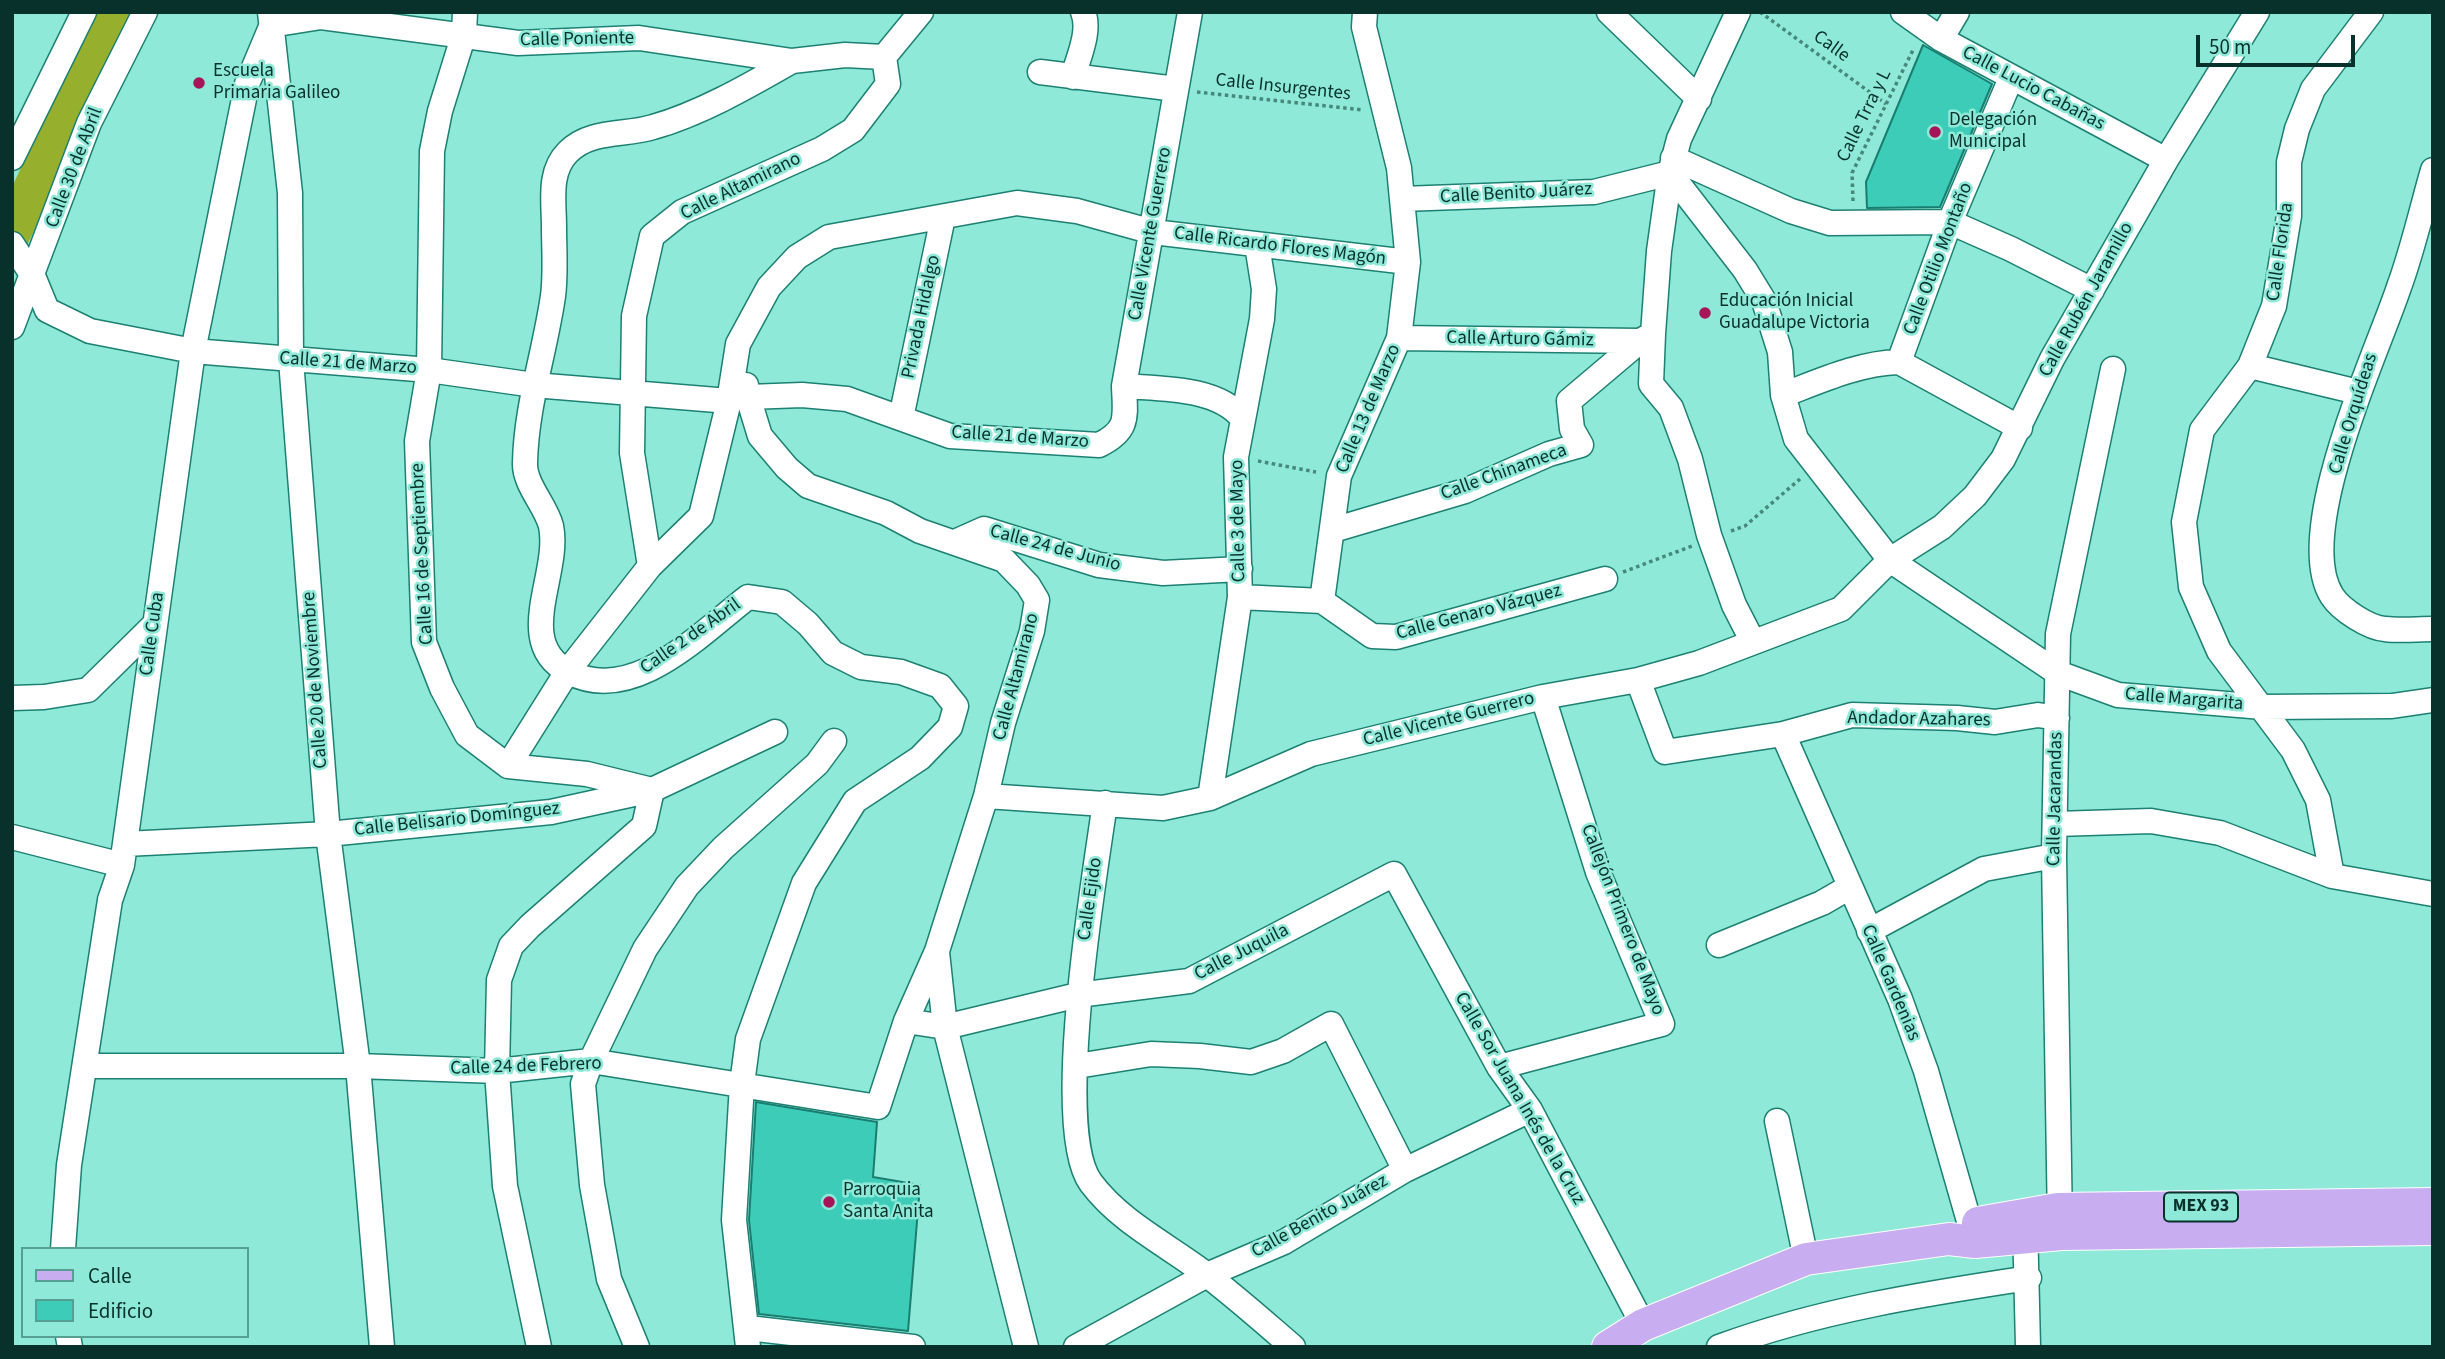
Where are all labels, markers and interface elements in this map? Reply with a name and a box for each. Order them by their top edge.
scale bar [2200,21,2359,65]
street label: Calle [1808,26,1854,68]
street label: Calle Poniente [520,28,634,52]
text: 50 m [2209,32,2251,62]
street label: Calle Lucio Cabañas [1958,42,2108,136]
place label: Escuela Primaria Galileo [213,61,340,105]
street label: Calle Trra y L [1833,66,1897,166]
street label: Calle Insurgentes [1214,70,1352,106]
marker: Escuela Primaria Galileo [191,75,207,91]
street label: Calle 30 de Abril [42,105,108,231]
place label: Delegación Municipal [1949,110,2037,154]
marker: Delegación Municipal [1927,124,1943,140]
street label: Calle Vicente Guerrero [1125,145,1177,323]
street label: Calle Altamirano [677,148,805,226]
street label: Calle Benito Juárez [1439,179,1593,209]
street label: Calle Otilio Montaño [1899,180,1979,338]
street label: Calle Florida [2263,201,2299,303]
street label: Calle Rubén Jaramillo [2035,219,2139,381]
street label: Calle Ricardo Flores Magón [1173,223,1387,271]
street label: Privada Hidalgo [898,253,946,381]
place label: Educación Inicial Guadalupe Victoria [1719,291,1870,335]
marker: Educación Inicial Guadalupe Victoria [1697,305,1713,321]
street label: Calle Arturo Gámiz [1446,327,1594,353]
street label: Calle 13 de Marzo [1332,341,1406,477]
street label: Calle 21 de Marzo [278,348,418,380]
street label: Calle Orquídeas [2325,351,2383,477]
street label: Calle 21 de Marzo [950,422,1090,454]
street label: Calle Chinameca [1438,440,1570,506]
street label: Calle 3 de Mayo [1227,459,1251,583]
street label: Calle 16 de Septiembre [407,462,439,646]
street label: Calle 24 de Junio [987,521,1123,577]
street label: Calle Genaro Vázquez [1394,580,1564,646]
street label: Calle Cuba [136,591,170,677]
street label: Calle 20 de Noviembre [298,591,334,769]
street label: Calle 2 de Abril [636,594,746,680]
street label: Calle Altamirano [989,611,1045,743]
street label: Calle Margarita [2124,683,2244,717]
street label: Calle Vicente Guerrero [1361,688,1537,752]
street label: Andador Azahares [1847,707,1991,733]
street label: Calle Jacarandas [2043,732,2069,866]
street label: Calle Belisario Domínguez [353,798,561,842]
street label: Callejón Primero de Mayo [1575,821,1669,1019]
street label: Calle Ejido [1074,856,1108,942]
street label: Calle Juquila [1191,920,1293,986]
street label: Calle Gardenias [1855,922,1925,1044]
street label: Calle Sor Juana Inés de la Cruz [1449,989,1589,1209]
street label: Calle 24 de Febrero [450,1053,602,1081]
street label: Calle Benito Juárez [1248,1170,1392,1264]
place label: Parroquia Santa Anita [843,1180,933,1224]
road number: MEX 93 [2164,1192,2238,1222]
marker: Parroquia Santa Anita [821,1194,837,1210]
legend [21,1247,248,1338]
text: Calle [88,1261,132,1291]
text: Edificio [88,1296,153,1326]

